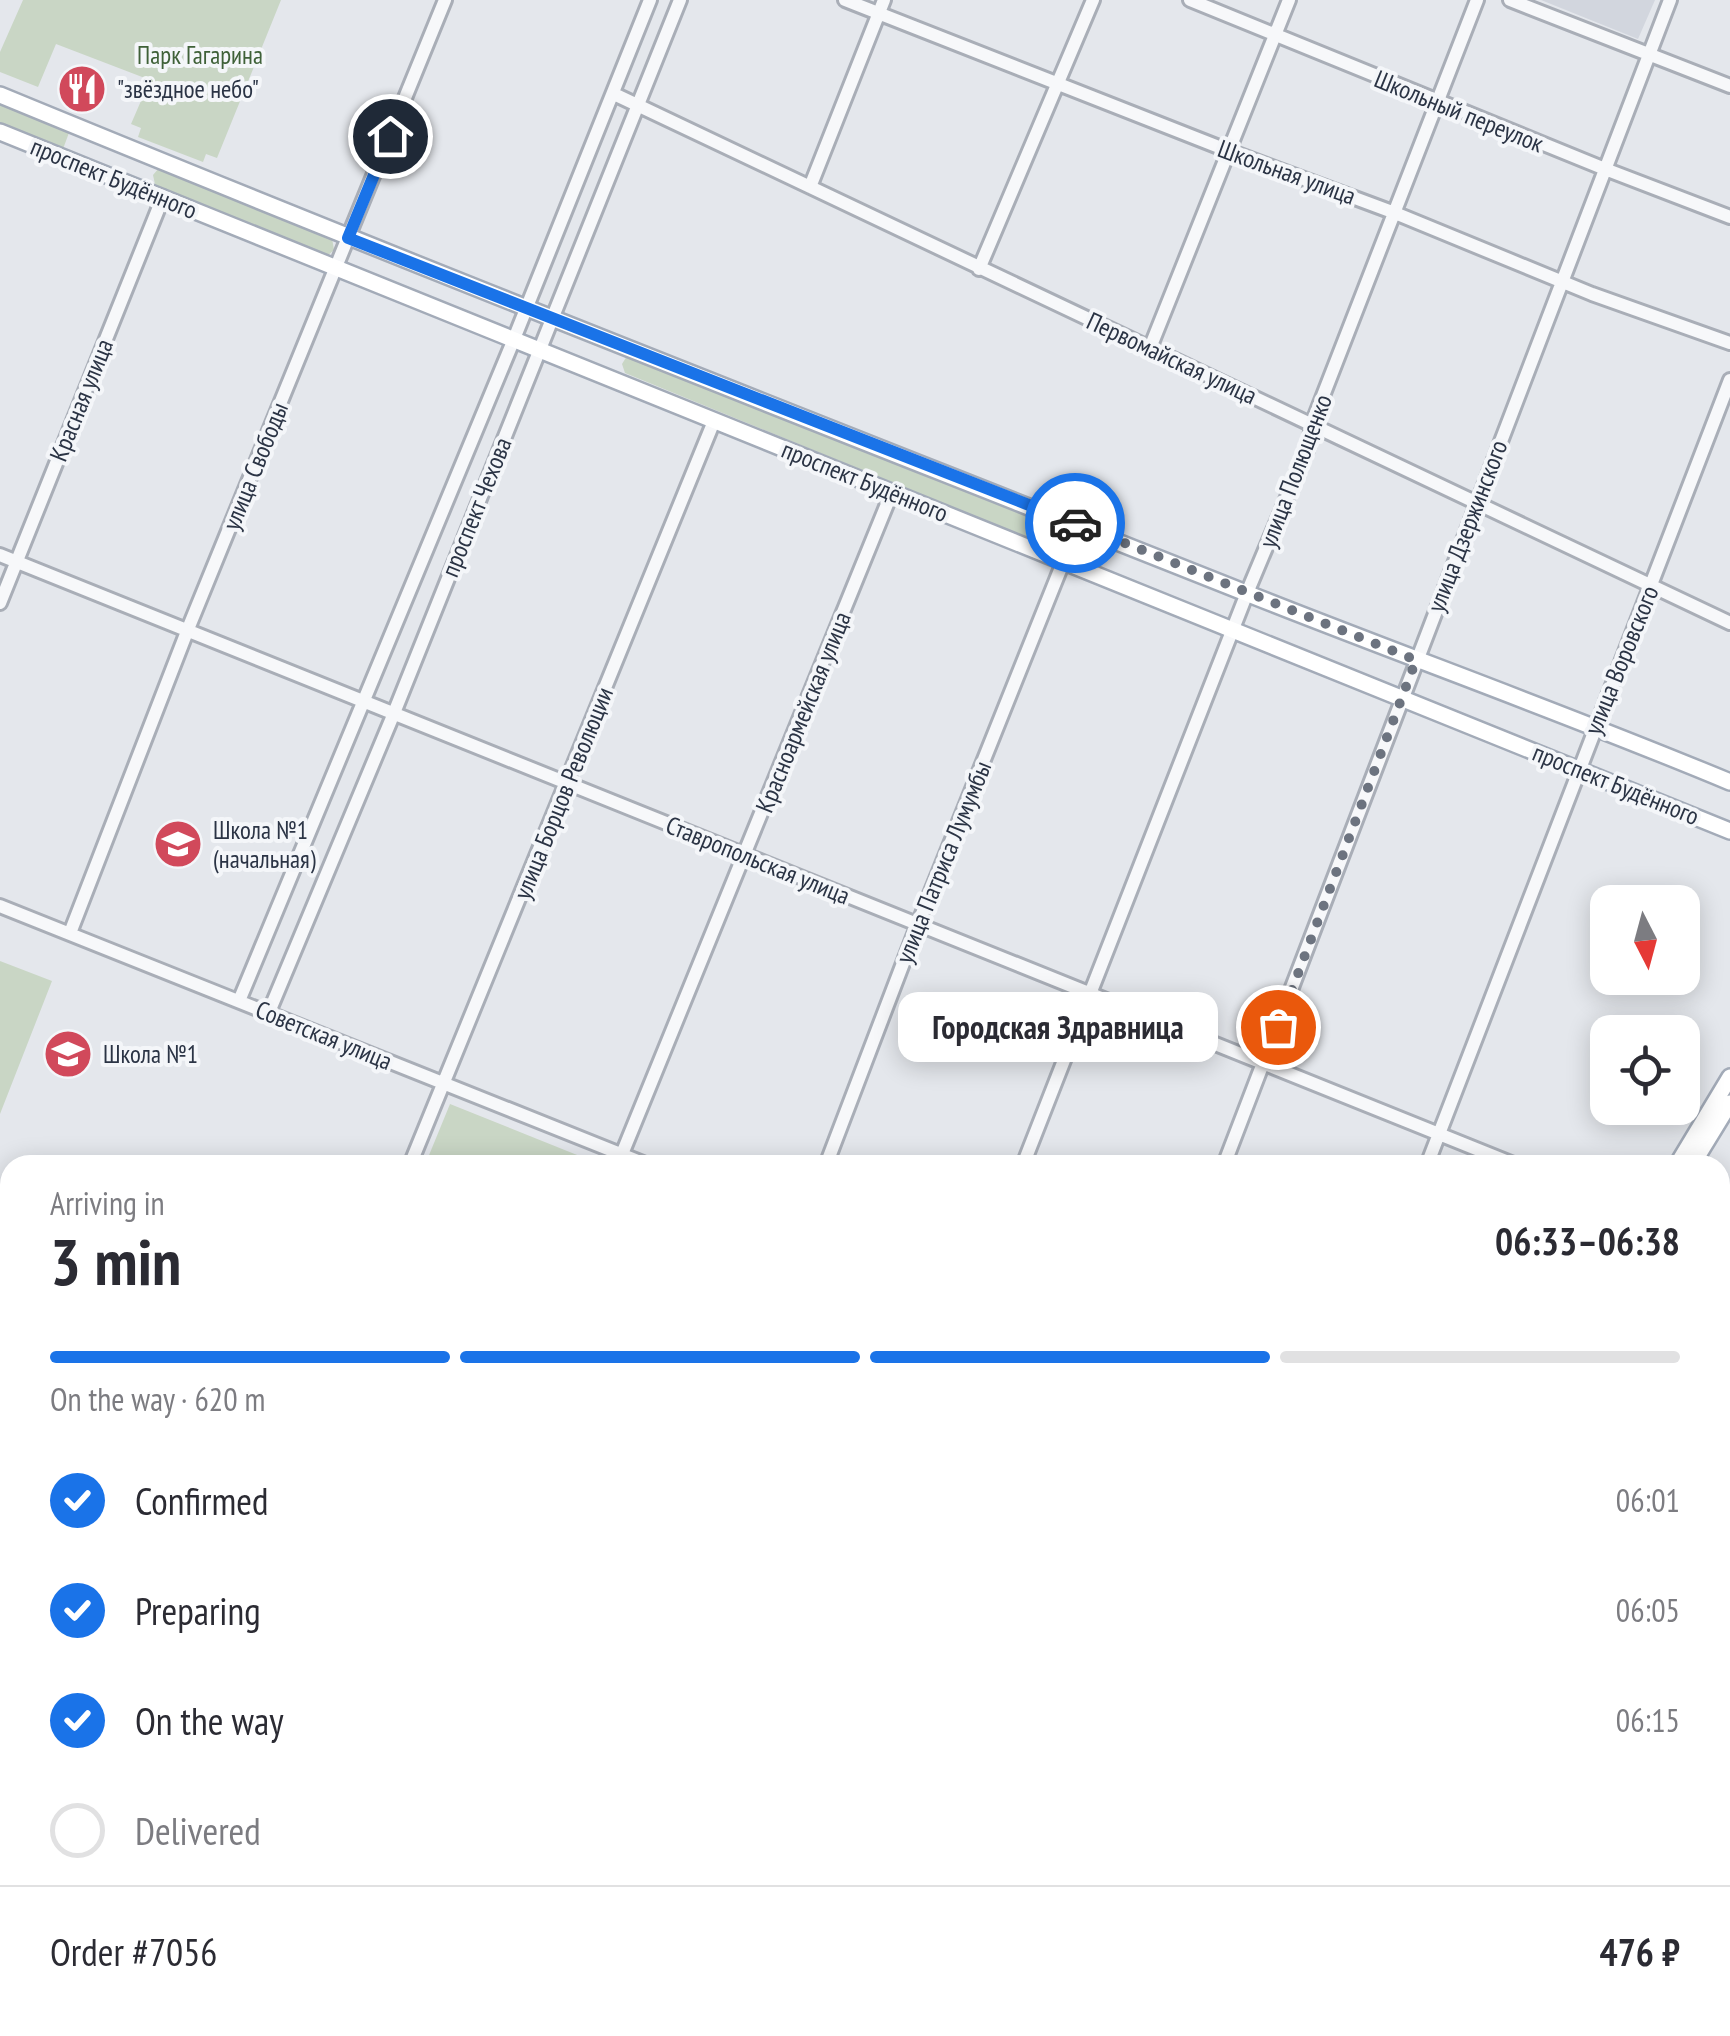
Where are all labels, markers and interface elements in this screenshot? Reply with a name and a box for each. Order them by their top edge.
park label: Парк Гагарина [137,39,263,71]
restaurant icon: "звёздное небо" [56,63,108,115]
street label: Школьный переулок [1370,63,1549,160]
place label: "звёздное небо" [117,73,259,105]
pin [348,94,433,179]
icon: home [363,109,418,164]
street label: проспект Будённого [26,130,202,226]
street label: Школьная улица [1214,132,1360,212]
street label: Первомайская улица [1082,305,1262,411]
street label: Красная улица [42,334,120,466]
street label: улица Полющенко [1251,390,1339,552]
street label: улица Свободы [215,397,295,535]
street label: проспект Чехова [434,433,518,581]
street label: проспект Будённого [777,433,953,529]
street label: улица Дзержинского [1419,435,1515,617]
courier [1025,473,1125,573]
icon: car [1048,496,1103,551]
street label: улица Воровского [1577,581,1665,739]
street label: Красноармейская улица [748,607,858,817]
street label: улица Борцов Революции [506,682,620,904]
street label: проспект Будённого [1528,736,1704,832]
street label: улица Патриса Лумумбы [888,756,998,968]
street label: Ставропольская улица [661,809,855,911]
place label: Школа №1 (начальная) [213,814,316,875]
school or university icon: Школа №1 (начальная) [152,818,204,870]
north arrow [1590,885,1700,995]
map controls [1590,885,1700,1125]
pin [1236,985,1321,1070]
callout: Городская Здравница [898,992,1218,1062]
street label: Советская улица [251,993,397,1077]
icon: bag [1251,1000,1306,1055]
text: Городская Здравница [932,1006,1184,1048]
button: locate [1590,1015,1700,1125]
school or university icon: Школа №1 [42,1028,94,1080]
place label: Школа №1 [103,1038,198,1070]
text: Arriving in [50,1182,165,1224]
text: 06:33–06:38 [1495,1216,1680,1265]
text: 3 min [50,1219,181,1303]
text: On the way · 620 m [50,1378,265,1420]
icon: check [50,1473,105,1528]
text: Confirmed [135,1476,268,1525]
text: 06:01 [1616,1479,1680,1521]
icon: check [50,1583,105,1638]
text: Preparing [135,1586,261,1635]
text: 06:05 [1616,1589,1680,1631]
icon: check [50,1693,105,1748]
text: On the way [135,1696,283,1745]
text: 06:15 [1616,1699,1680,1741]
text: Delivered [135,1806,261,1855]
text: Order #7056 [50,1927,217,1976]
text: 476 ₽ [1600,1927,1680,1976]

